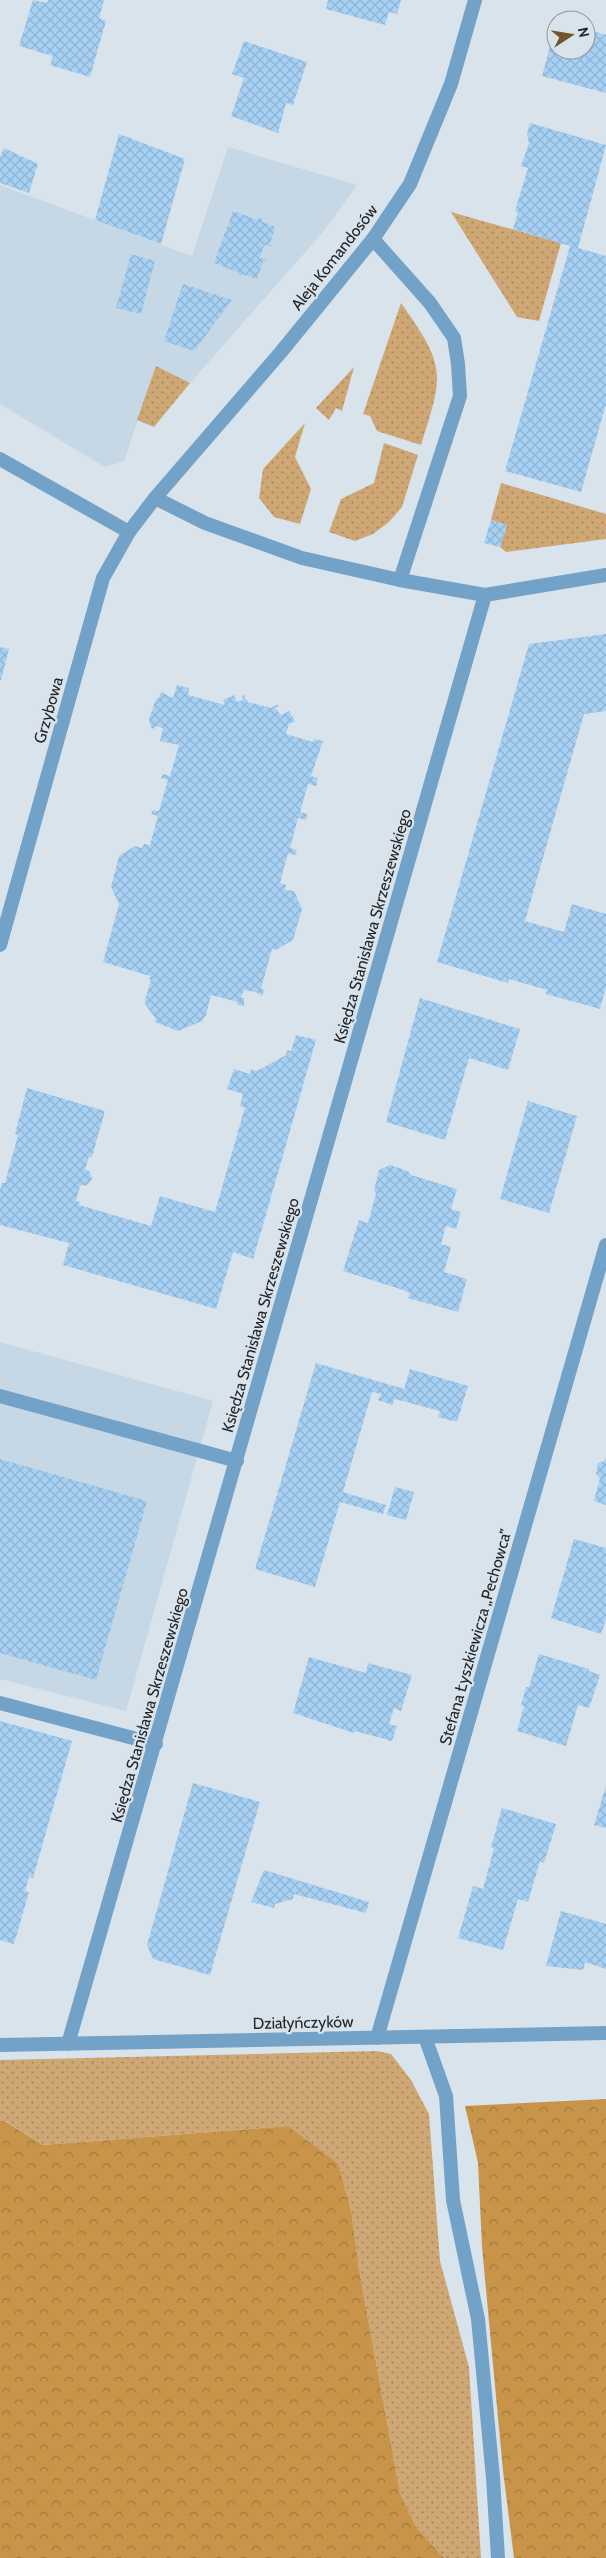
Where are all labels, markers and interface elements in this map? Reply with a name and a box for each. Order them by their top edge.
north arrow [546,10,596,60]
text: N [574,26,594,39]
street label: Aleja Komandosów [287,200,382,314]
street label: Grzybowa [30,674,67,746]
street label: Księdza Stanisława Skrzeszewskiego [330,806,415,1046]
street label: Księdza Stanisława Skrzeszewskiego [218,1195,303,1435]
street label: Stefana Łyszkiewicza „Pechowca” [435,1527,515,1747]
street label: Księdza Stanisława Skrzeszewskiego [107,1585,192,1825]
street label: Działyńczyków [252,2012,354,2033]

